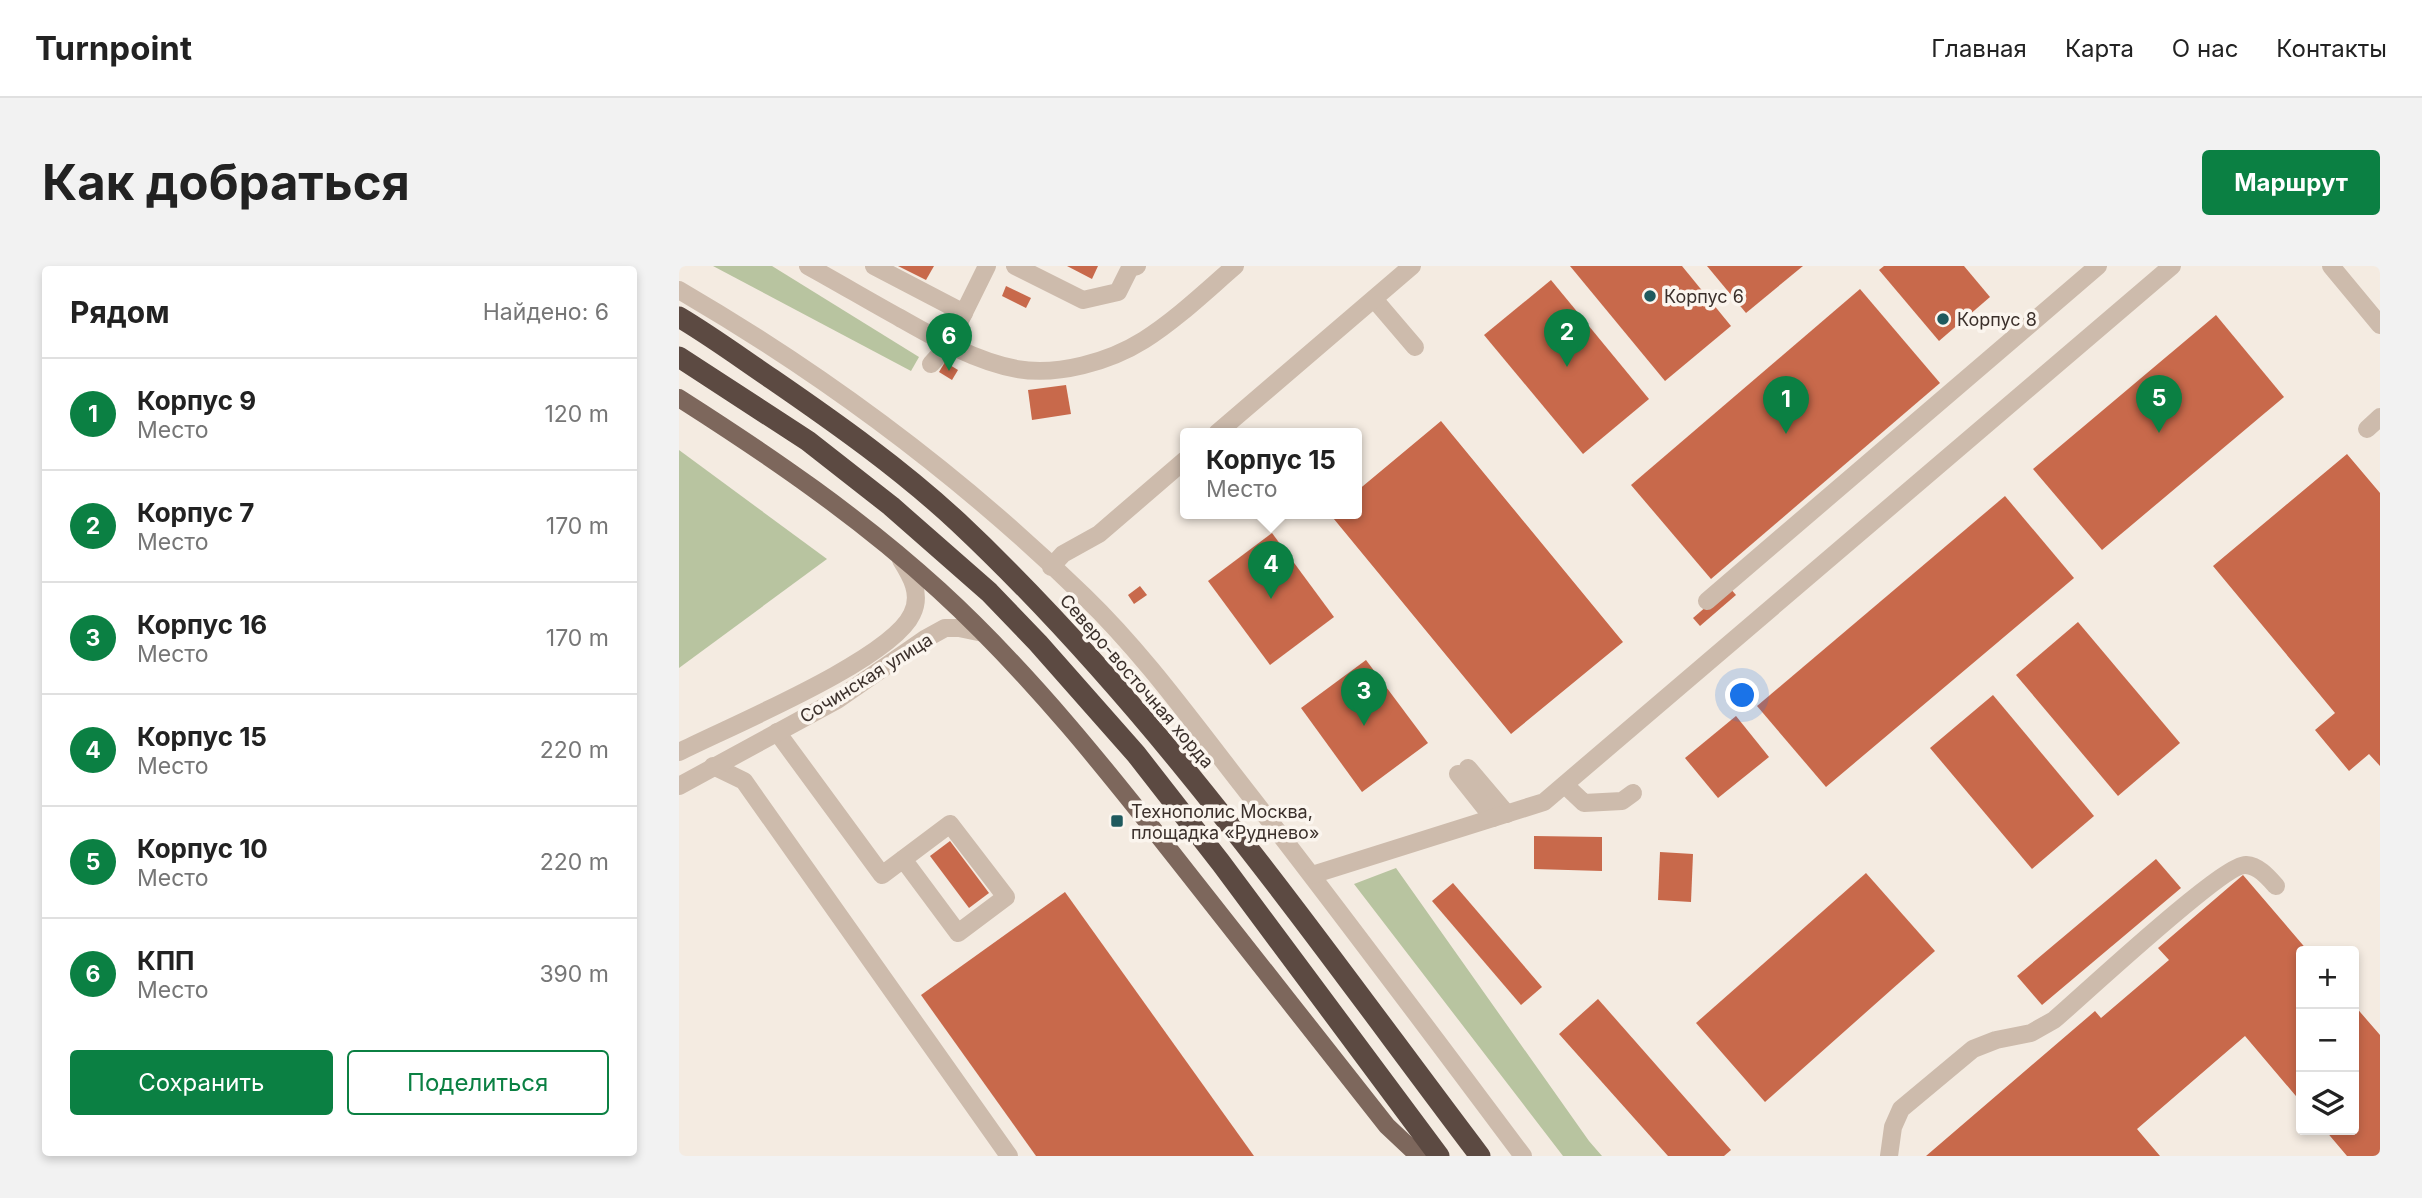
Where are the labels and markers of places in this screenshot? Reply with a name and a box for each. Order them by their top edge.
place label: Корпус 6 [1664,286,1744,307]
marker: Корпус 6 [1642,288,1658,304]
pin: 2 [1544,309,1590,367]
place label: Корпус 8 [1957,309,2037,330]
marker: Корпус 8 [1935,311,1951,327]
pin: 6 [926,313,972,371]
pin: 5 [2136,375,2182,433]
pin: 1 [1763,376,1809,434]
pin: 4 [1248,541,1294,599]
pin: 3 [1341,668,1387,726]
place label: Технополис Москва, площадка «Руднево» [1131,801,1319,843]
marker: Технополис Москва, площадка «Руднево» [1109,813,1125,829]

